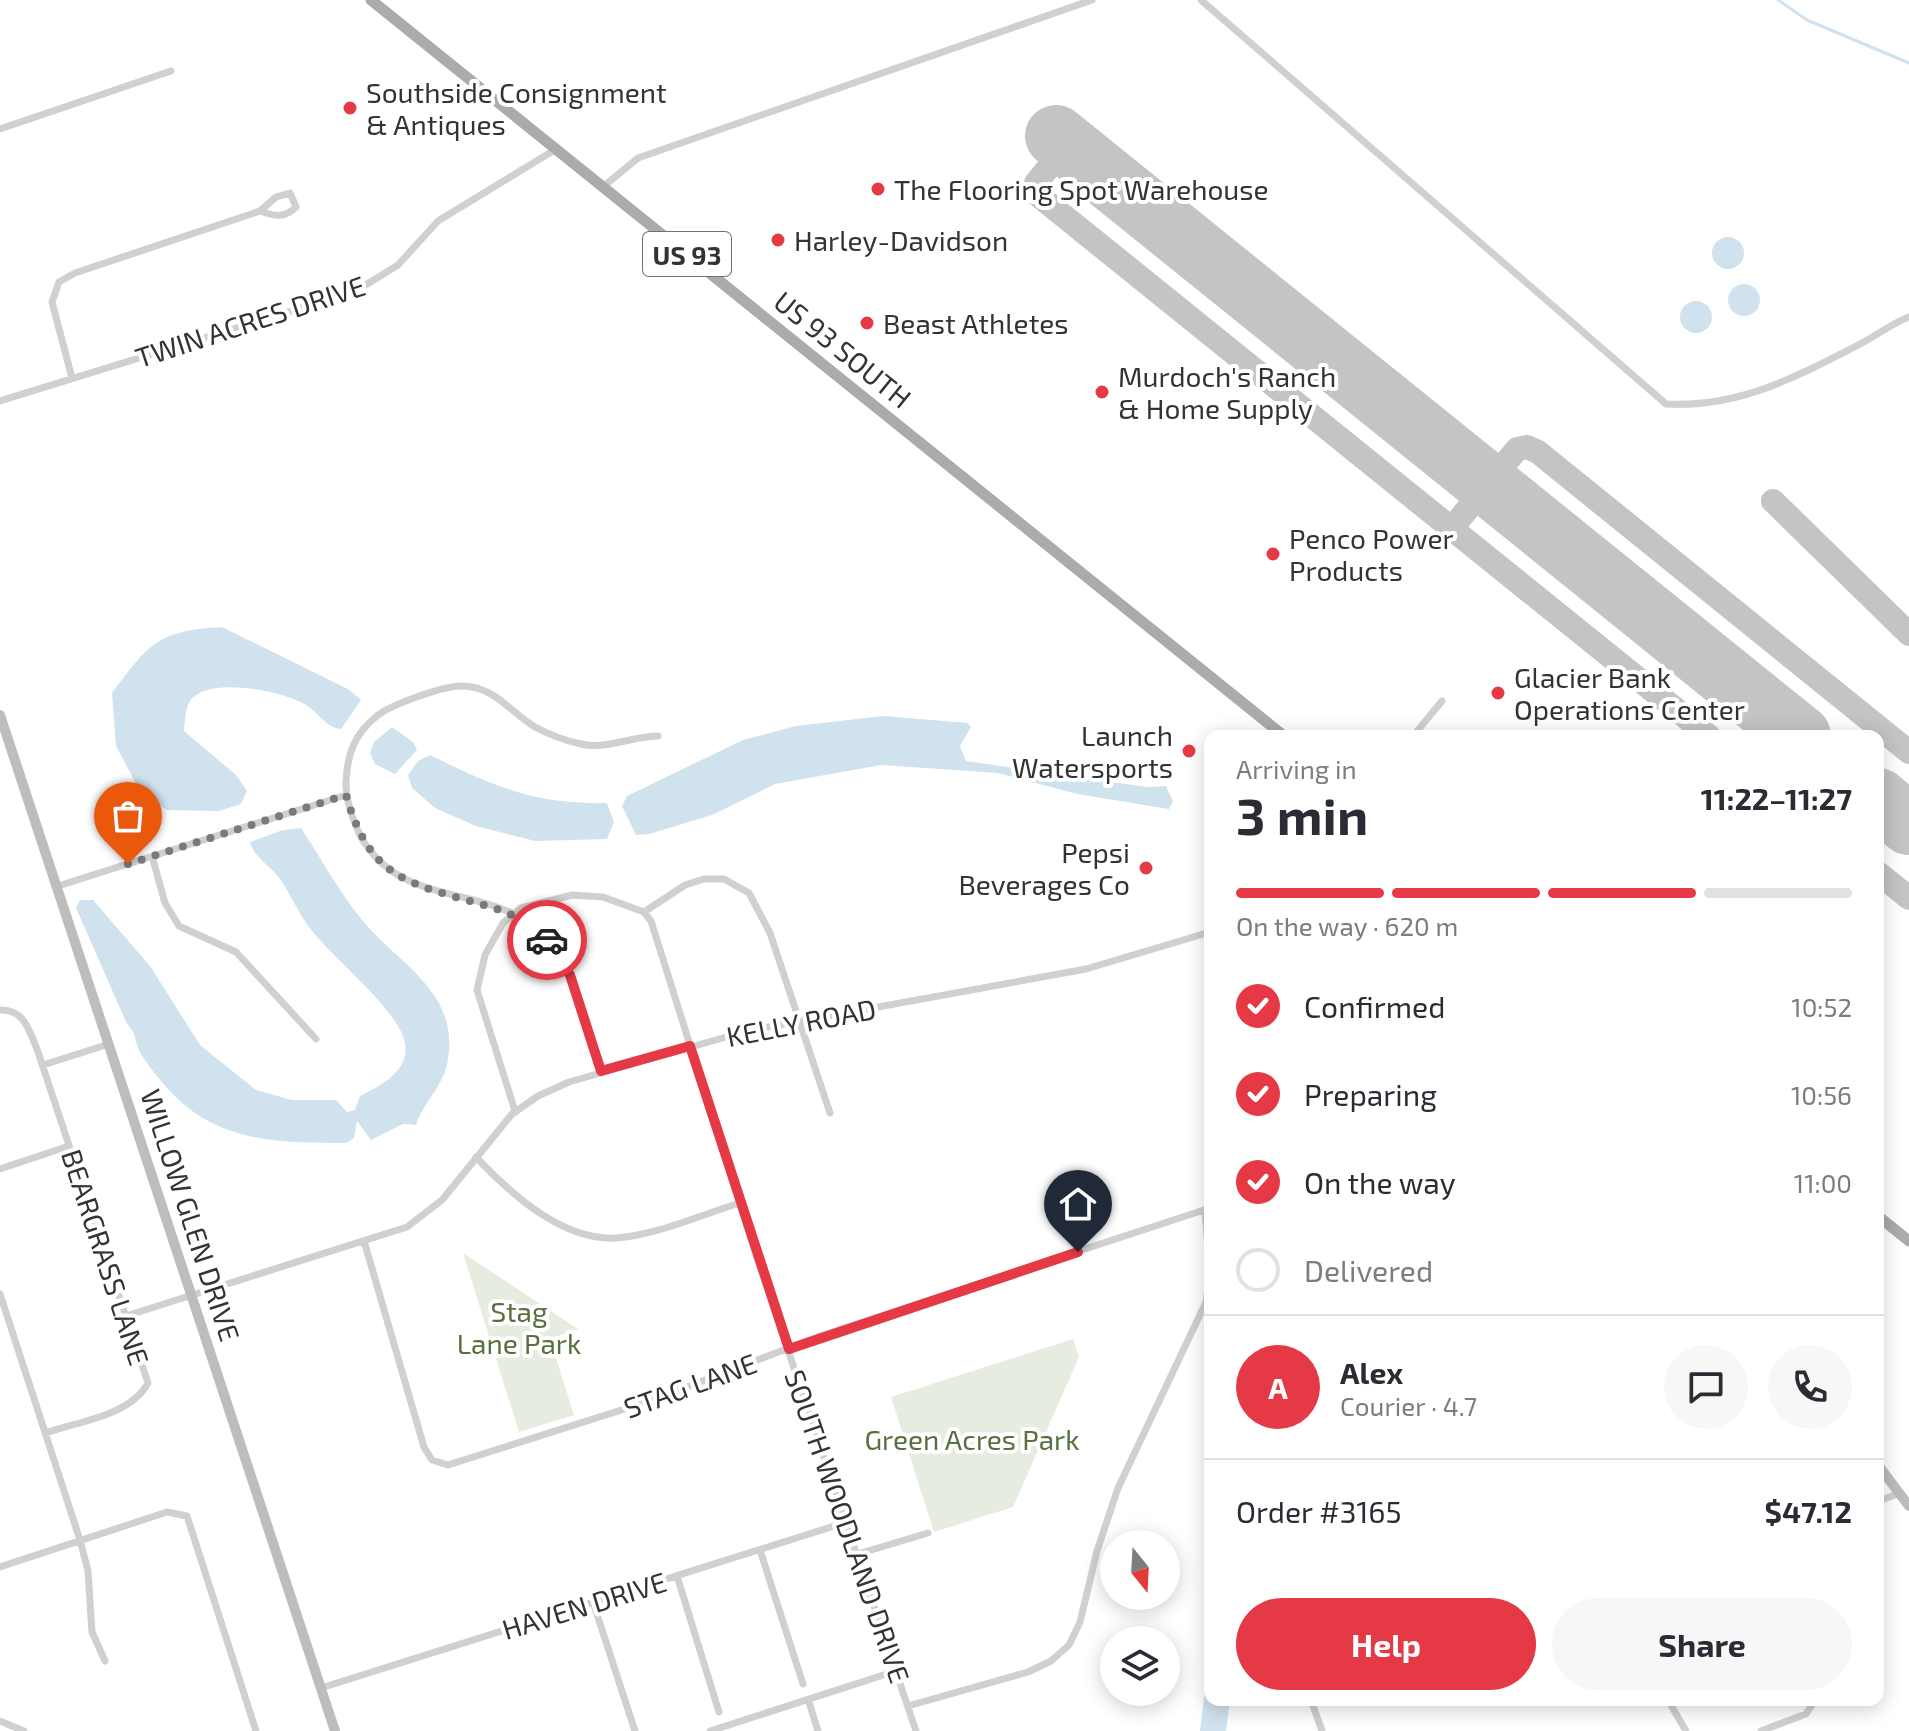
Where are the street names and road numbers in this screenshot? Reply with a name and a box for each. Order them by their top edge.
road number: US 93 [643,232,731,276]
street label: TWIN ACRES DRIVE [131,268,369,374]
street label: US 93 SOUTH [768,283,918,415]
street label: KELLY ROAD [723,991,879,1053]
street label: WILLOW GLEN DRIVE [134,1085,248,1345]
street label: BEARGRASS LANE [55,1145,157,1369]
street label: STAG LANE [619,1345,761,1425]
street label: SOUTH WOODLAND DRIVE [778,1365,918,1687]
street label: HAVEN DRIVE [498,1564,670,1646]

